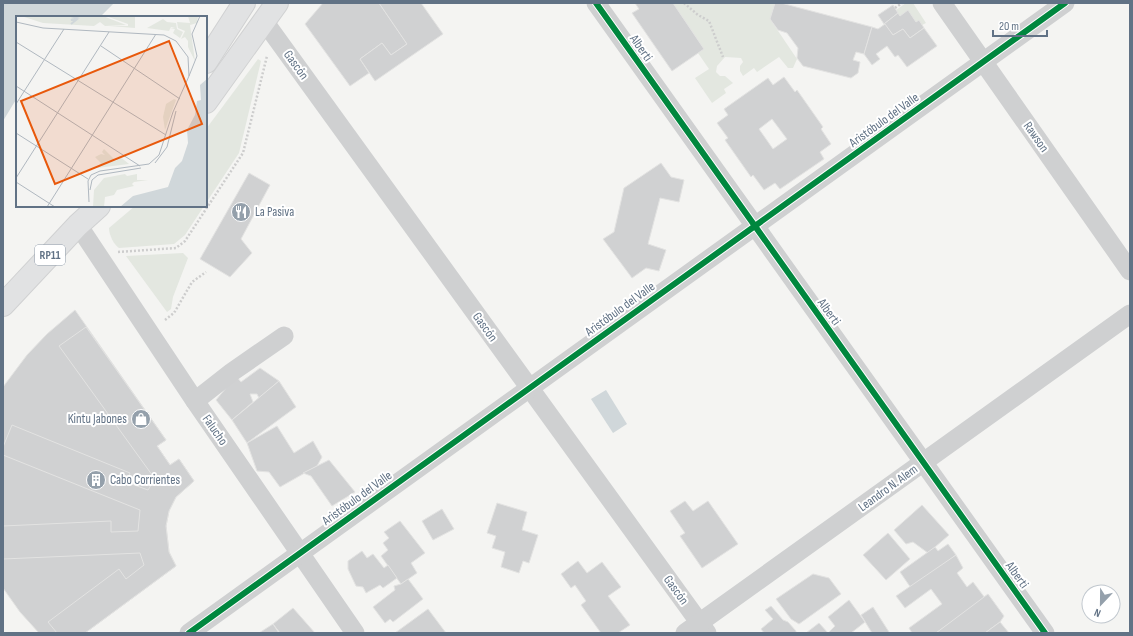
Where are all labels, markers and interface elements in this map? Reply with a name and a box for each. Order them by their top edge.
scale bar [993,12,1047,38]
inset map [16,16,207,207]
text: 20 m [999,19,1019,34]
street label: Alberti [626,31,656,64]
street label: Gascón [280,47,312,83]
street label: Aristóbulo del Valle [845,89,922,151]
street label: Rawson [1020,119,1052,155]
restaurant icon: La Pasiva [230,201,252,223]
place label: La Pasiva [255,204,294,220]
road number: RP11 [35,245,65,265]
street label: Aristóbulo del Valle [581,278,658,340]
street label: Alberti [813,295,844,328]
street label: Gascón [469,309,501,345]
shop icon: Kintu Jabones [130,408,152,430]
place label: Kintu Jabones [68,411,127,427]
street label: Falucho [199,412,231,448]
street label: Leandro N. Alem [855,461,921,515]
street label: Aristóbulo del Valle [318,467,395,529]
building icon: Cabo Corrientes [85,469,107,491]
place label: Cabo Corrientes [110,472,180,488]
street label: Alberti [1001,558,1032,591]
street label: Gascón [660,572,692,608]
north arrow [1081,584,1121,624]
text: N [1092,606,1103,620]

